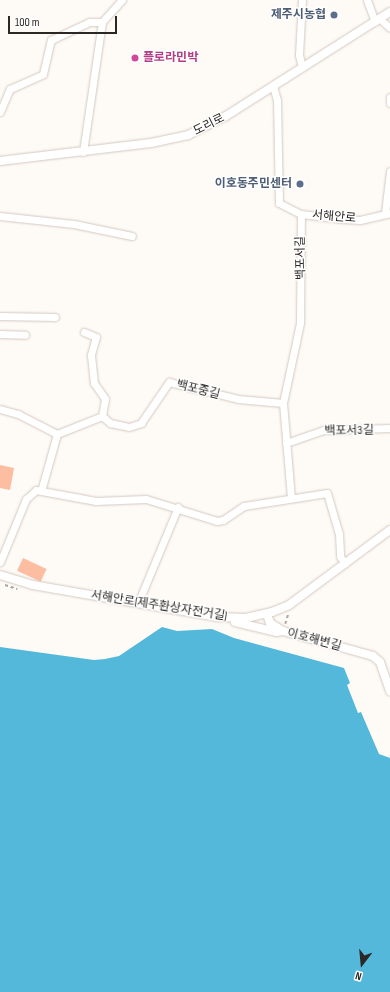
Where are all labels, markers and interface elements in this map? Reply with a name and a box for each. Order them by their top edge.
scale bar [10,8,119,34]
place label: 제주시농협 [271,8,326,22]
marker: 제주시농협 [329,10,339,20]
text: 100 m [15,15,40,30]
place label: 플로라민박 [143,51,198,65]
marker: 플로라민박 [130,53,140,63]
street label: 도리로 [191,111,227,139]
place label: 이호동주민센터 [215,177,292,191]
marker: 이호동주민센터 [295,179,305,189]
street label: 서해안로 [311,208,357,226]
street label: 백포서길 [293,236,309,280]
street label: 백포중길 [175,378,221,402]
street label: 백포서3길 [324,423,374,439]
street label: 서해안로(제주환상자전거길) [90,588,228,624]
street label: 이호해변길 [285,626,343,654]
north arrow [342,944,382,984]
text: N [354,969,363,983]

